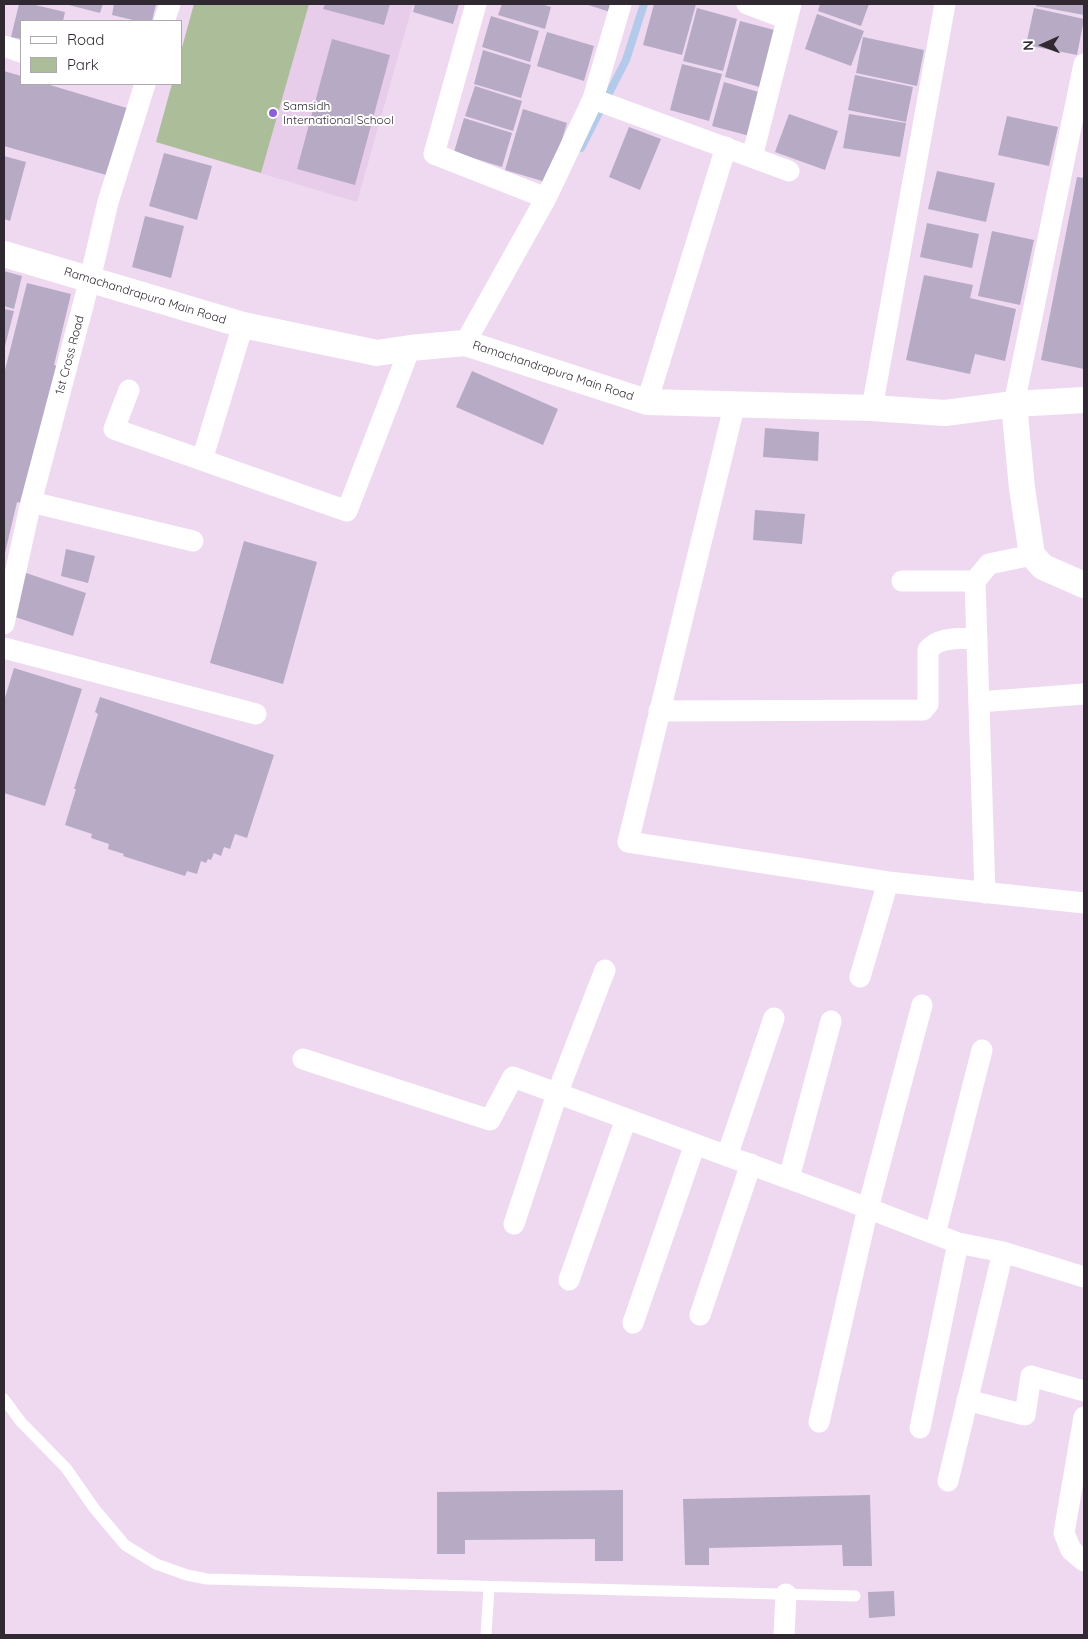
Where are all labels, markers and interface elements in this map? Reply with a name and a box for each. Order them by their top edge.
legend [20,20,182,85]
north arrow [1018,20,1068,70]
text: Road [67,30,104,49]
text: N [1019,40,1037,51]
text: Park [67,55,99,74]
place label: Samsidh International School [283,99,394,127]
marker: Samsidh International School [267,107,279,119]
street label: Ramachandrapura Main Road [62,264,228,328]
street label: 1st Cross Road [53,314,87,396]
street label: Ramachandrapura Main Road [471,338,635,404]

